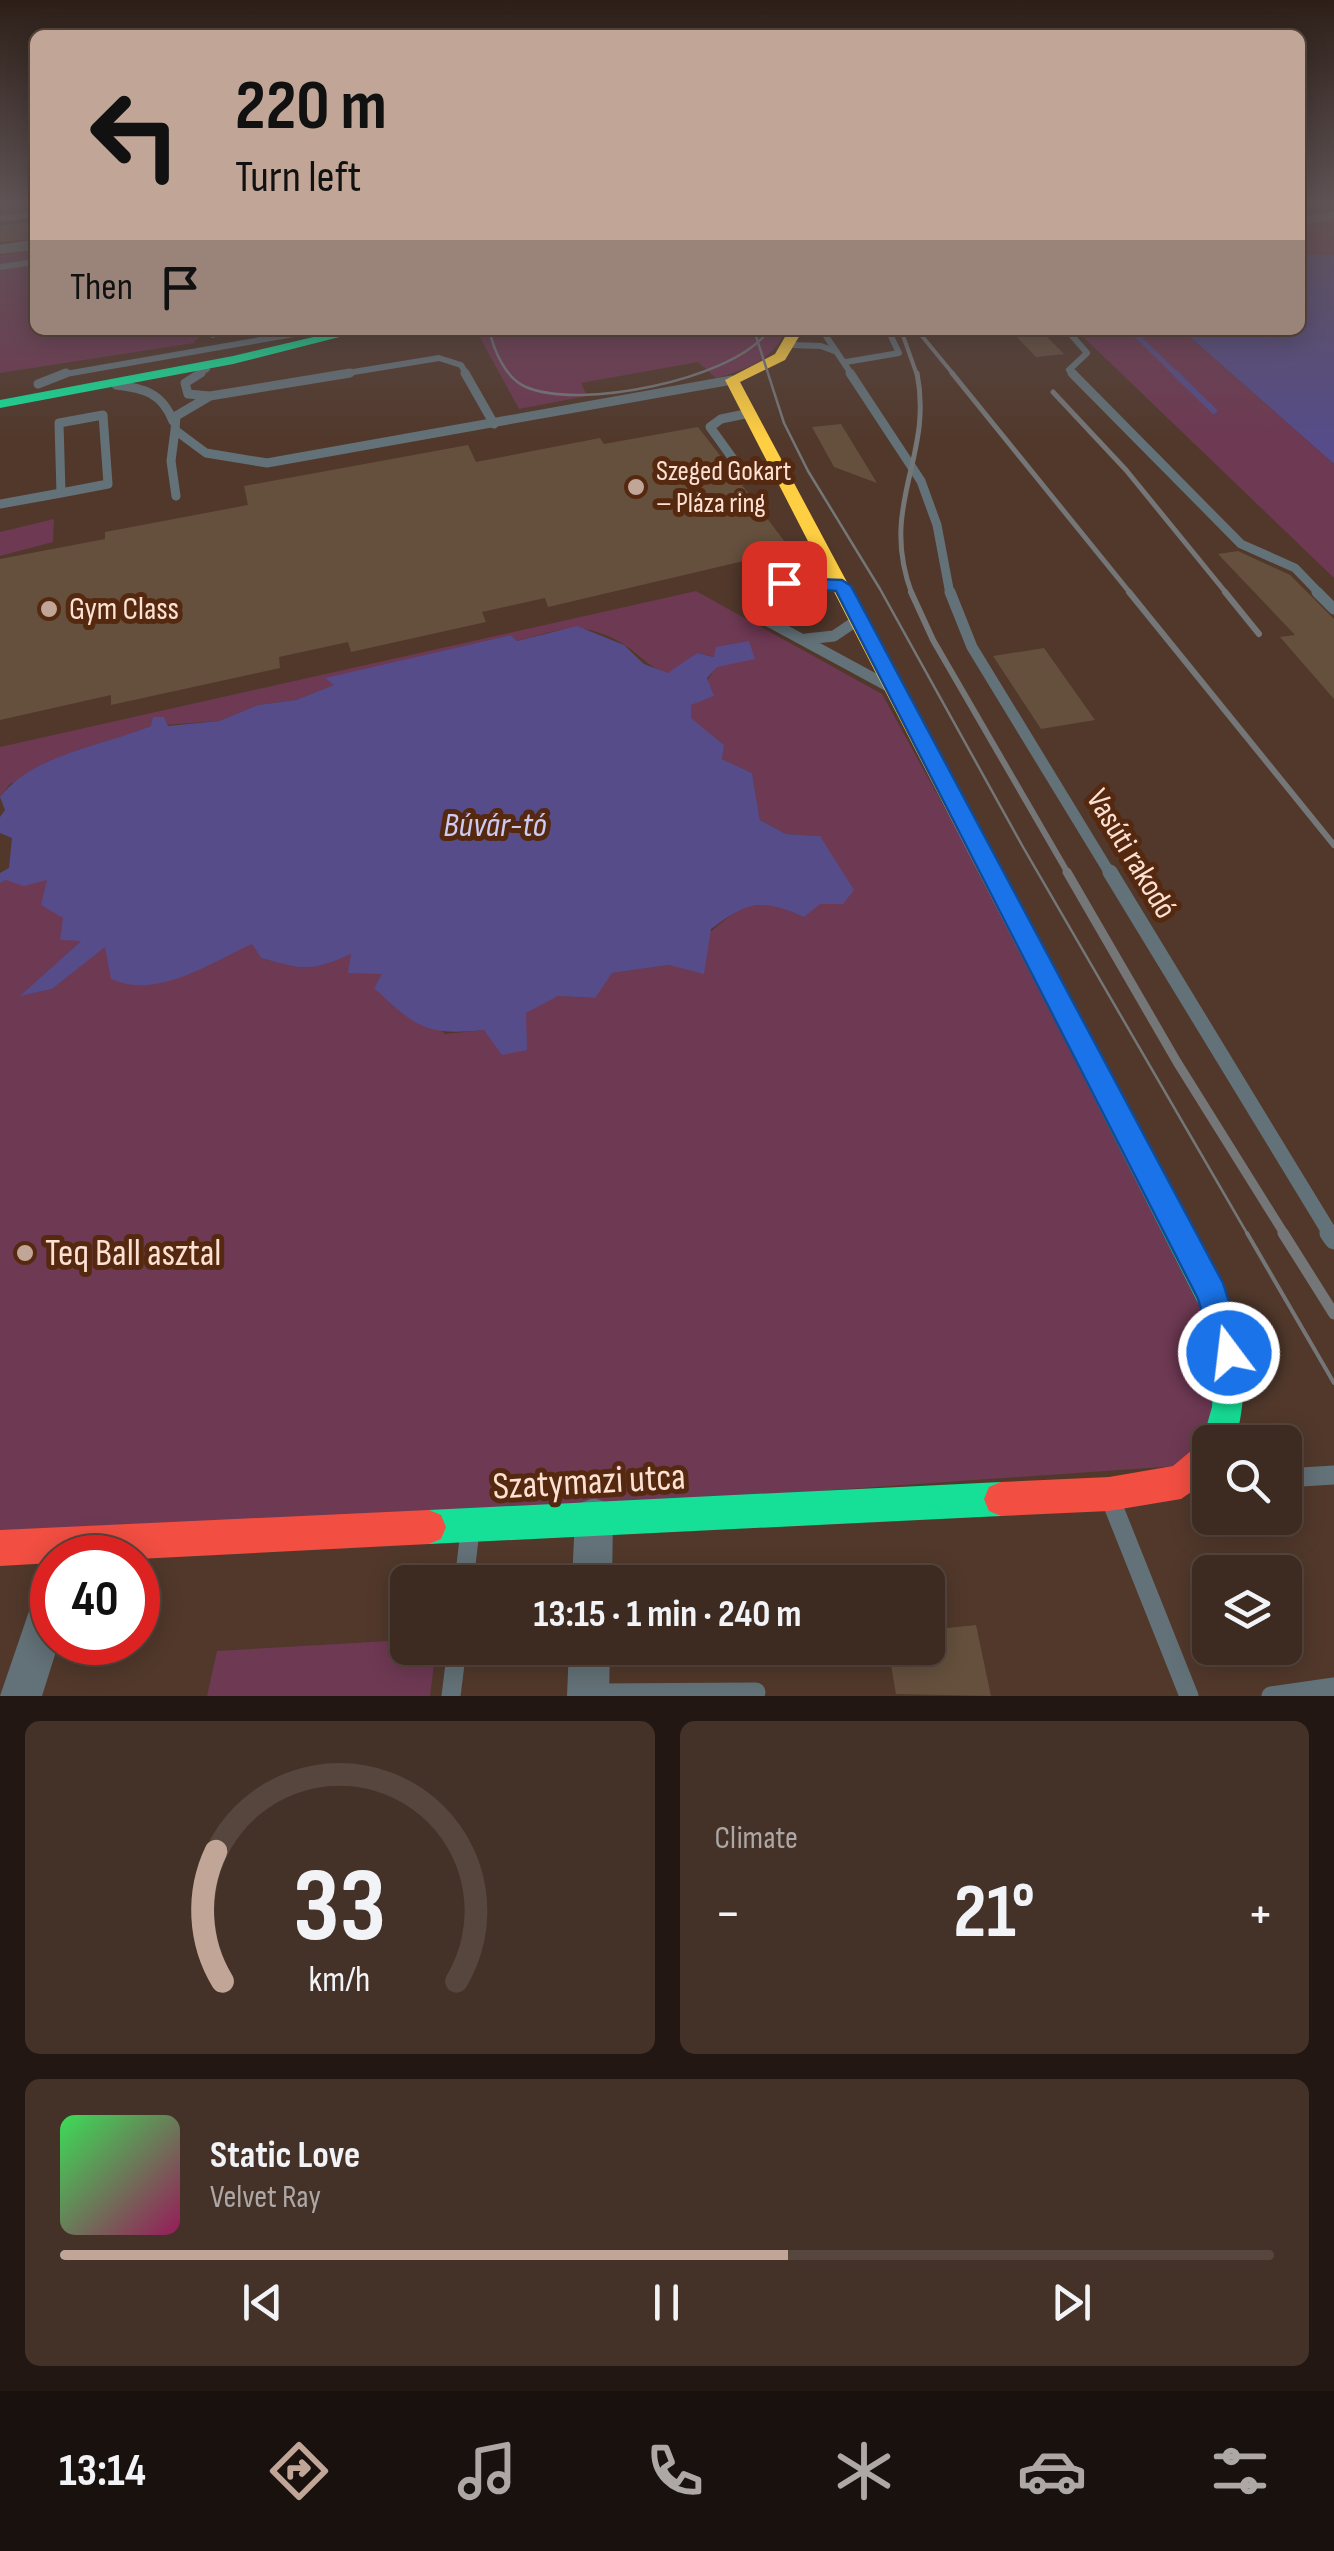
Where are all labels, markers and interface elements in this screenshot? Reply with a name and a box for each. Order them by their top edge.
text: 220 m [235,65,387,149]
icon: left [70,70,200,200]
text: Turn left [235,150,361,205]
icon: arrive [153,260,208,315]
text: Then [70,265,133,310]
place label: Szeged Gokart – Pláza ring [656,455,791,520]
marker: Szeged Gokart – Pláza ring [625,476,647,498]
pin [742,541,827,626]
icon: arrive [757,556,812,611]
place label: Gym Class [69,590,179,629]
marker: Gym Class [38,598,60,620]
street label: Vasúti rakodó [1077,782,1185,926]
water label: Búvár-tó [443,804,547,847]
place label: Teq Ball asztal [45,1231,221,1276]
marker: Teq Ball asztal [14,1242,36,1264]
position arrow [1177,1301,1281,1405]
map controls [1192,1425,1302,1665]
button: search [1192,1425,1302,1535]
street label: Szatymazi utca [491,1454,687,1510]
speed limit sign: 40 [30,1535,160,1665]
button: layers [1192,1555,1302,1665]
text: 13:15 · 1 min · 240 m [534,1592,801,1637]
text: Climate [715,1819,798,1858]
text: 33 [293,1845,386,1970]
text: 21° [954,1868,1035,1959]
text: − [715,1881,741,1948]
text: + [1247,1881,1274,1948]
text: km/h [309,1959,371,2002]
text: Static Love [210,2133,360,2178]
text: Velvet Ray [210,2178,321,2217]
icon: previous [235,2275,290,2330]
icon: pause [639,2275,694,2330]
icon: next [1044,2275,1099,2330]
icon: directions [264,2436,334,2506]
icon: music [452,2436,522,2506]
icon: phone [640,2436,710,2506]
icon: climate [829,2436,899,2506]
icon: car [1017,2436,1087,2506]
icon: filters [1205,2436,1275,2506]
text: 13:14 [59,2444,146,2499]

